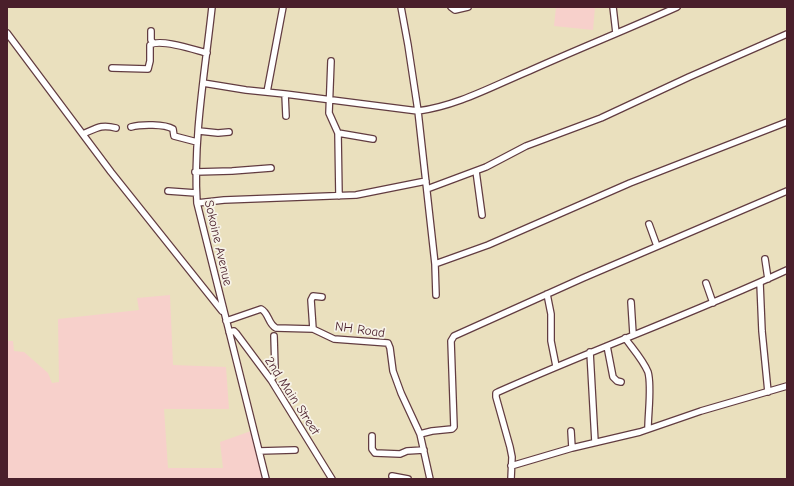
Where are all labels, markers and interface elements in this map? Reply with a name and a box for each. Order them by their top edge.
street label: Sokoine Avenue [201,199,235,287]
street label: NH Road [334,319,386,341]
street label: 2nd Main Street [261,354,323,438]

